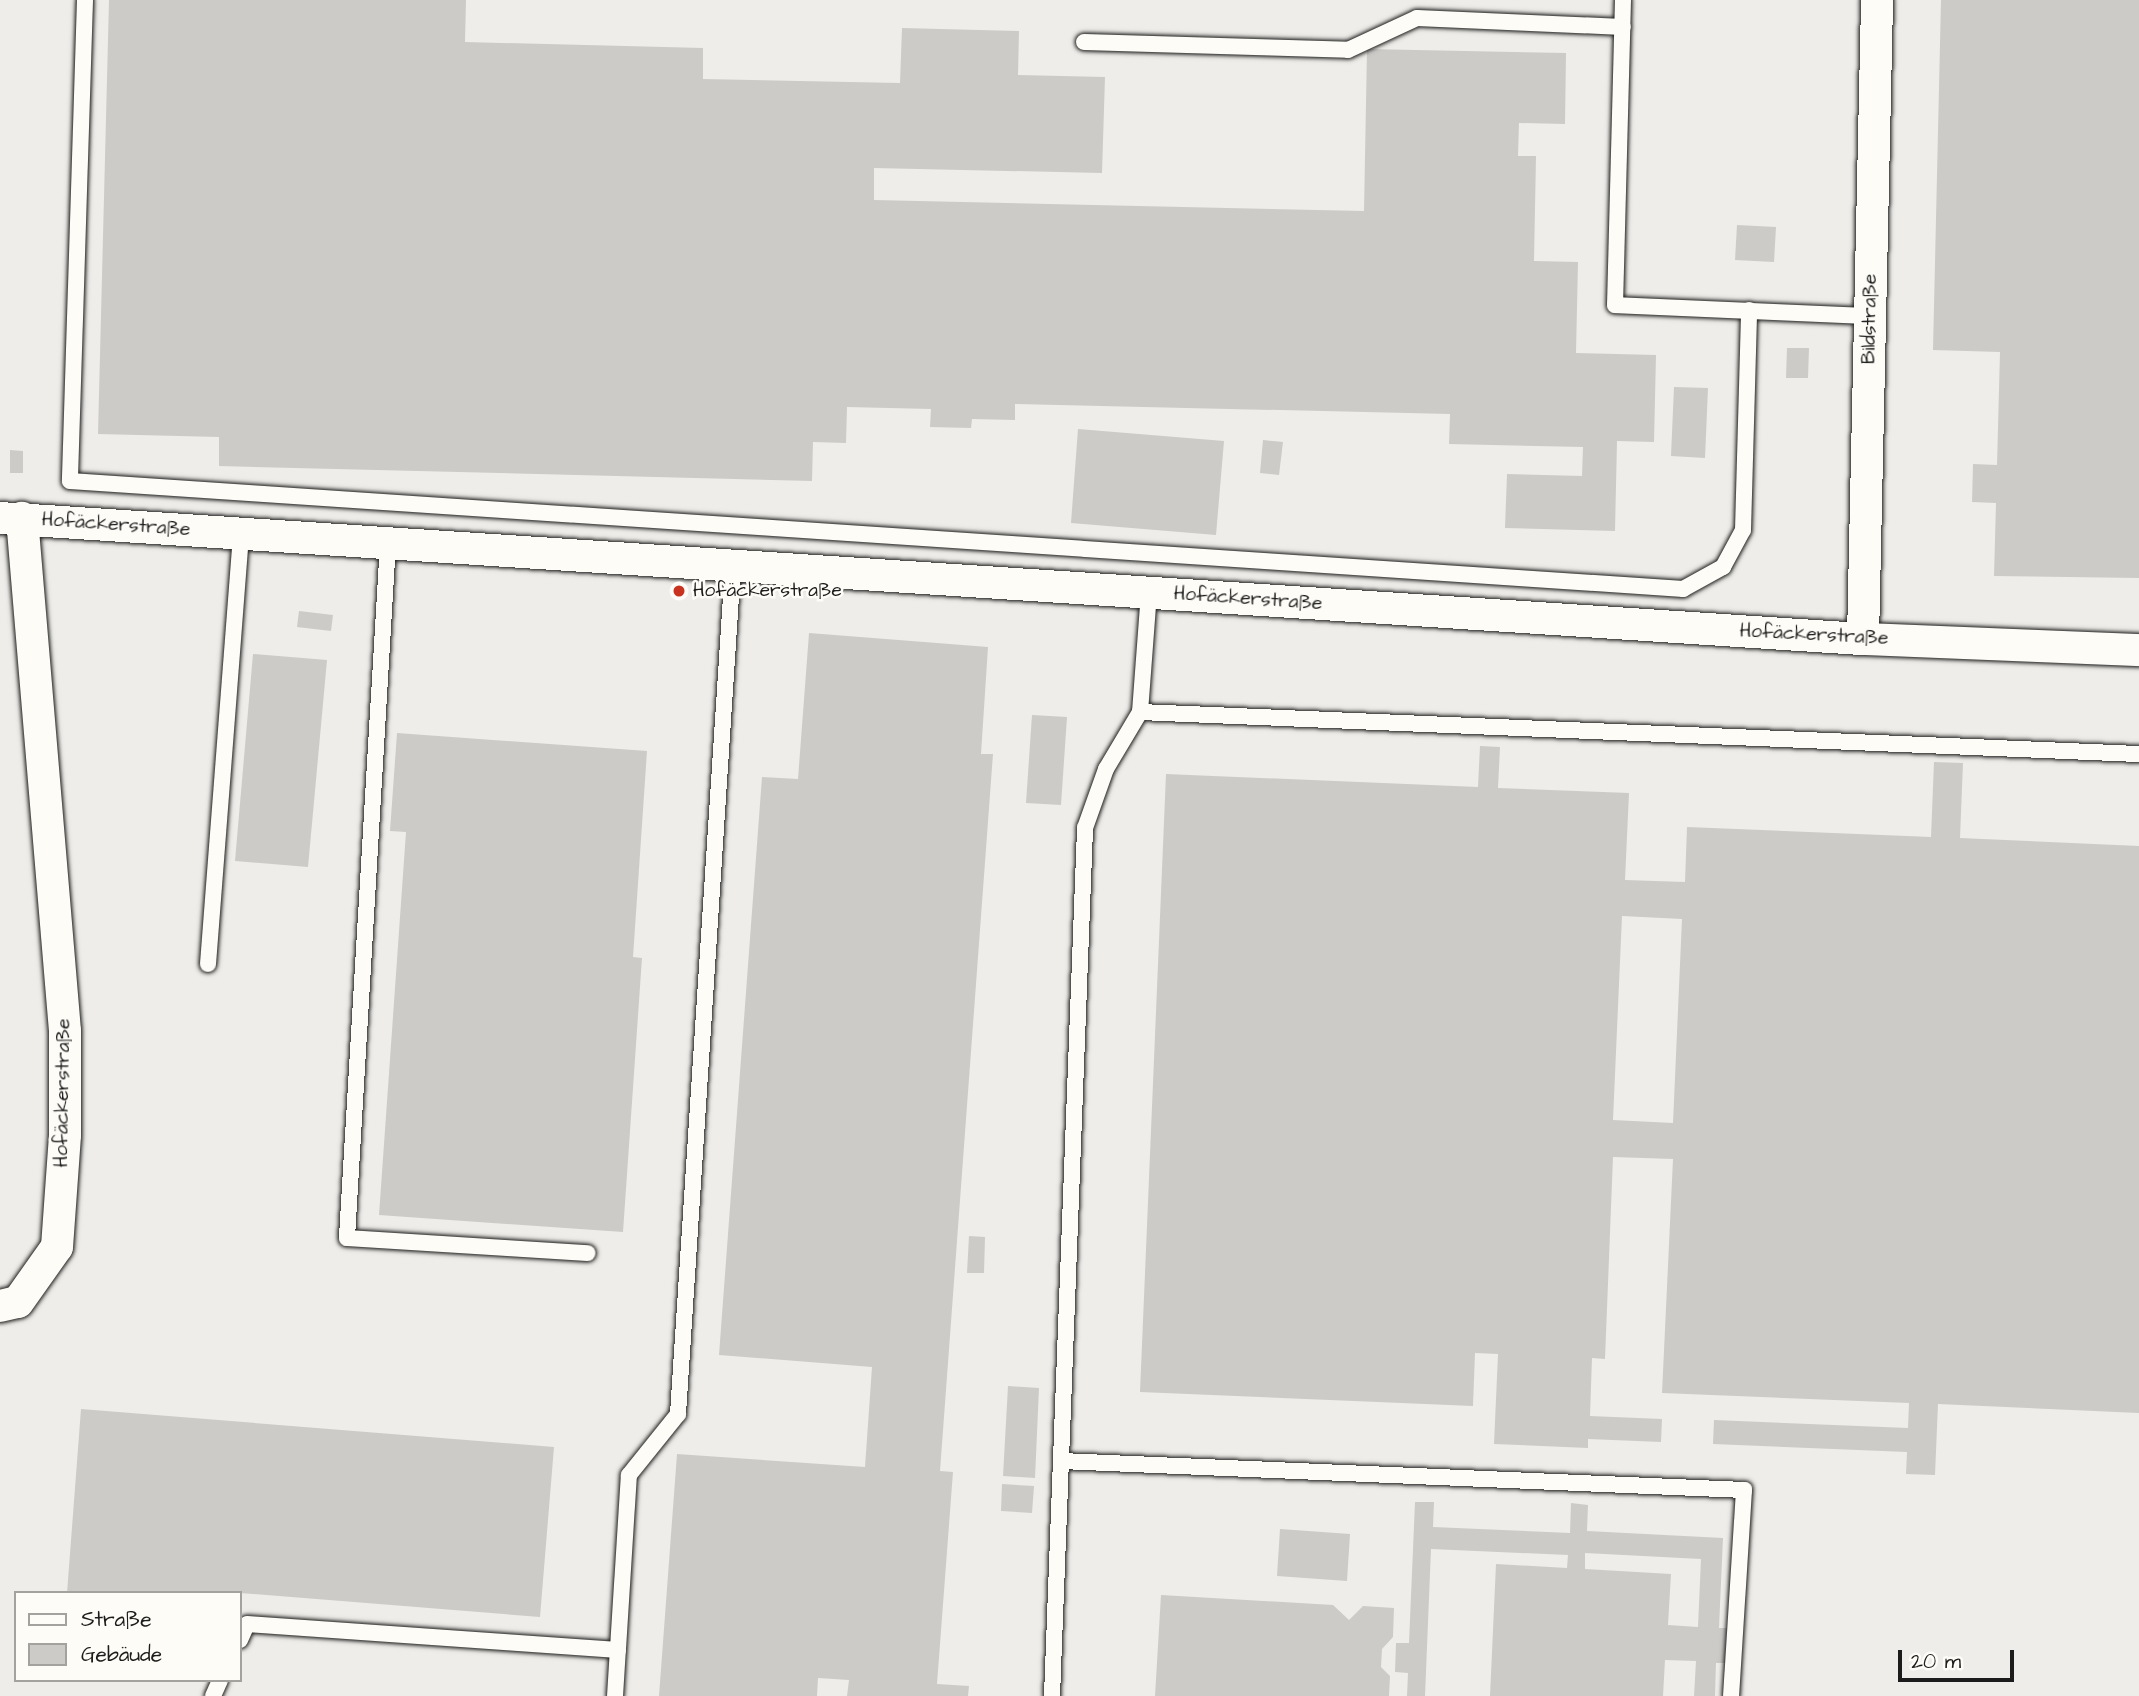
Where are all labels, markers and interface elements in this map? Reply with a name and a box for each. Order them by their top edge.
street label: Bildstraße [1858,274,1882,364]
street label: Hofäckerstraße [41,508,191,542]
place label: Hofäckerstraße [693,580,842,602]
street label: Hofäckerstraße [1173,582,1323,616]
marker: Hofäckerstraße [671,583,687,599]
street label: Hofäckerstraße [1739,620,1889,650]
street label: Hofäckerstraße [50,1018,76,1168]
legend [14,1591,242,1682]
text: Straße [81,1605,152,1634]
scale bar [1901,1636,2016,1680]
text: Gebäude [81,1640,162,1669]
text: 20 m [1911,1647,1961,1676]

